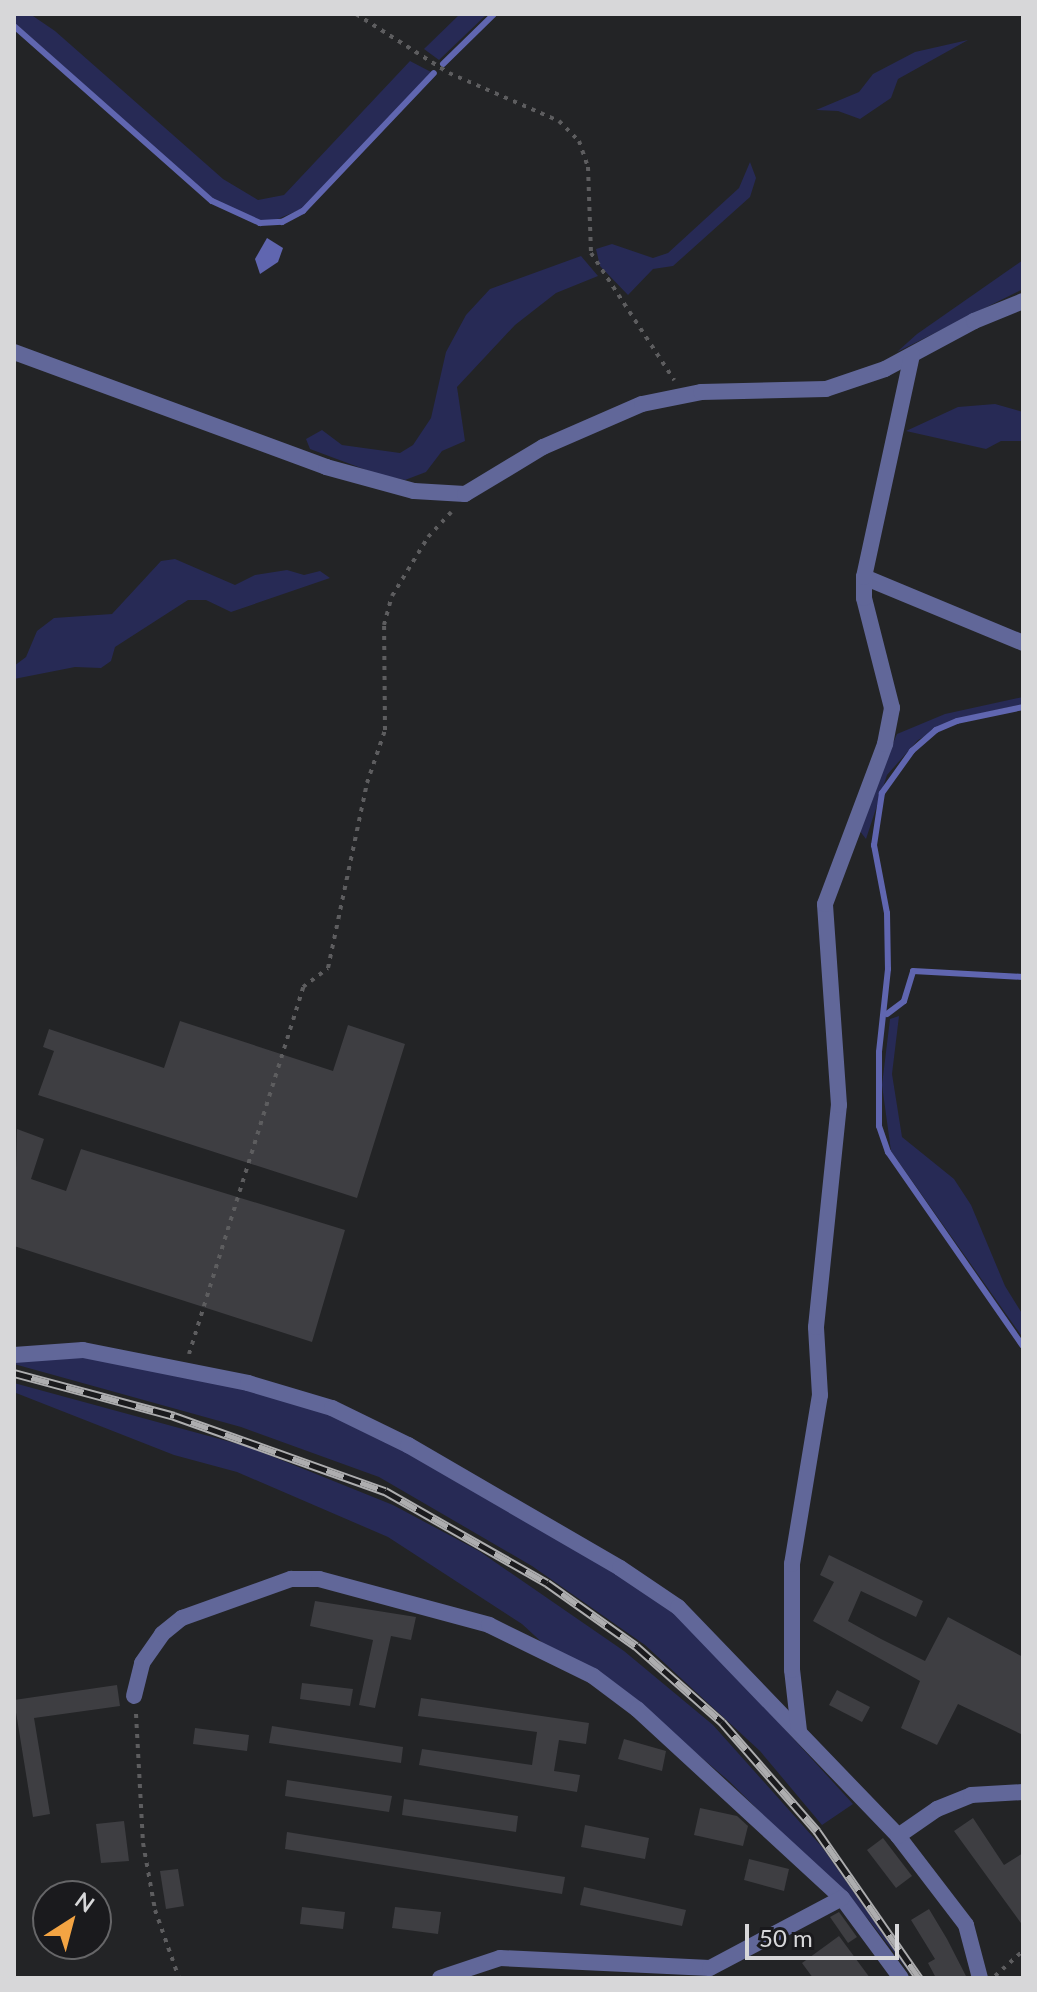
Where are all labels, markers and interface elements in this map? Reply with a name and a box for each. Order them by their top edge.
north arrow [32,1880,112,1960]
text: N [70,1886,100,1918]
scale bar [749,1908,903,1958]
text: 50 m [759,1923,813,1952]

